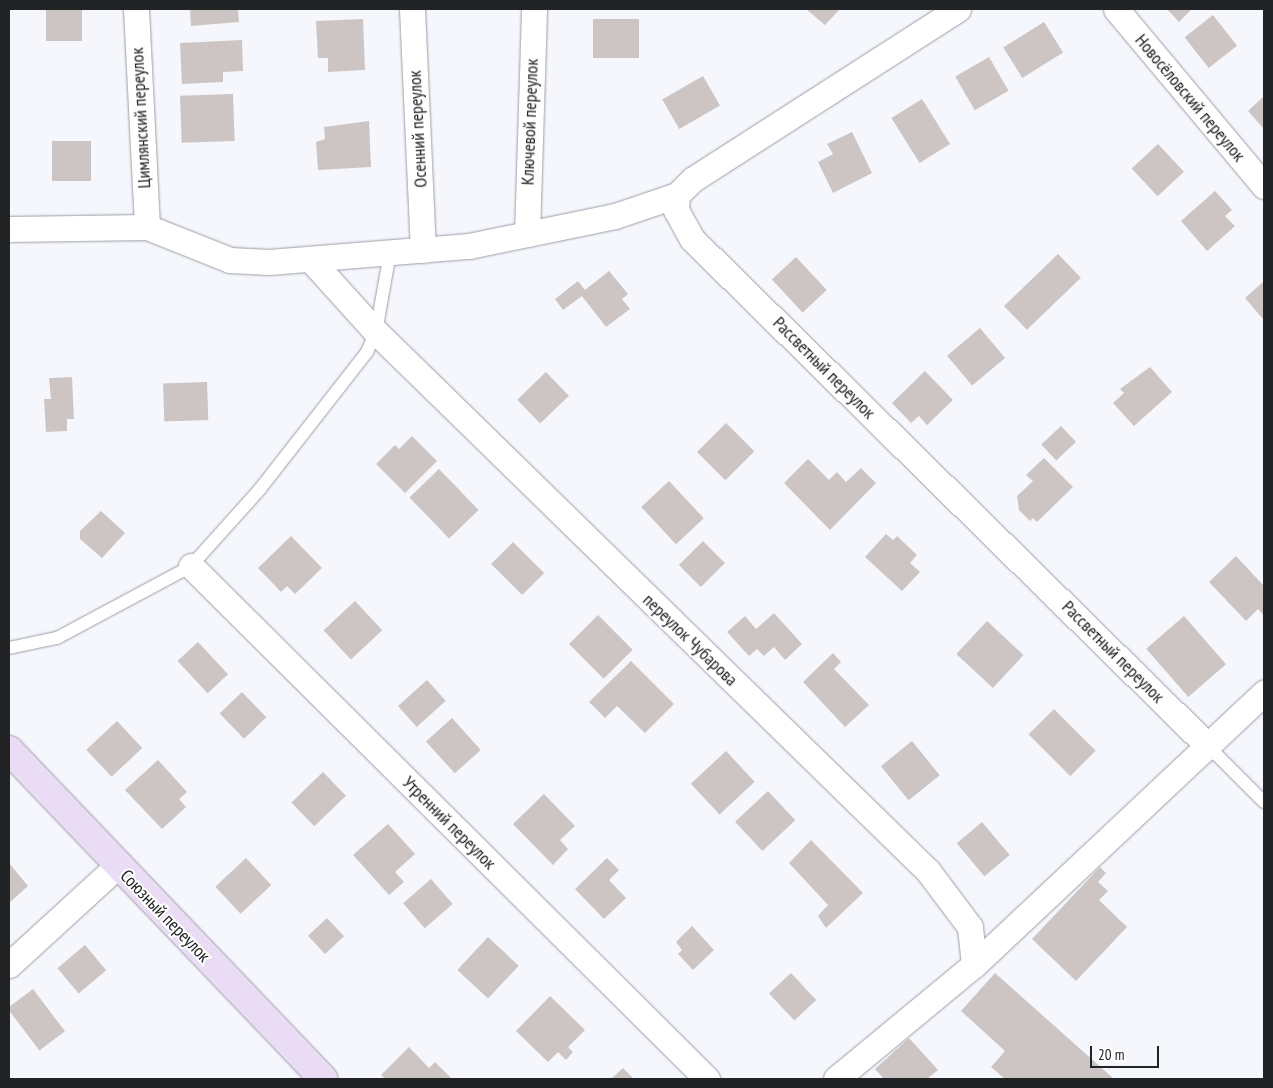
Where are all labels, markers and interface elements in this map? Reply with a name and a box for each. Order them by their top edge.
street label: Новосёловский переулок [1130,30,1250,166]
street label: Цимлянский переулок [127,47,155,189]
street label: Ключевой переулок [517,58,543,186]
street label: Осенний переулок [404,70,432,188]
street label: Рассветный переулок [768,312,880,424]
street label: переулок Чубарова [638,589,742,691]
street label: Рассветный переулок [1057,596,1169,708]
street label: Утренний переулок [398,772,500,874]
street label: Союзный переулок [115,865,215,967]
scale bar [1093,1036,1162,1068]
text: 20 m [1098,1045,1124,1064]

